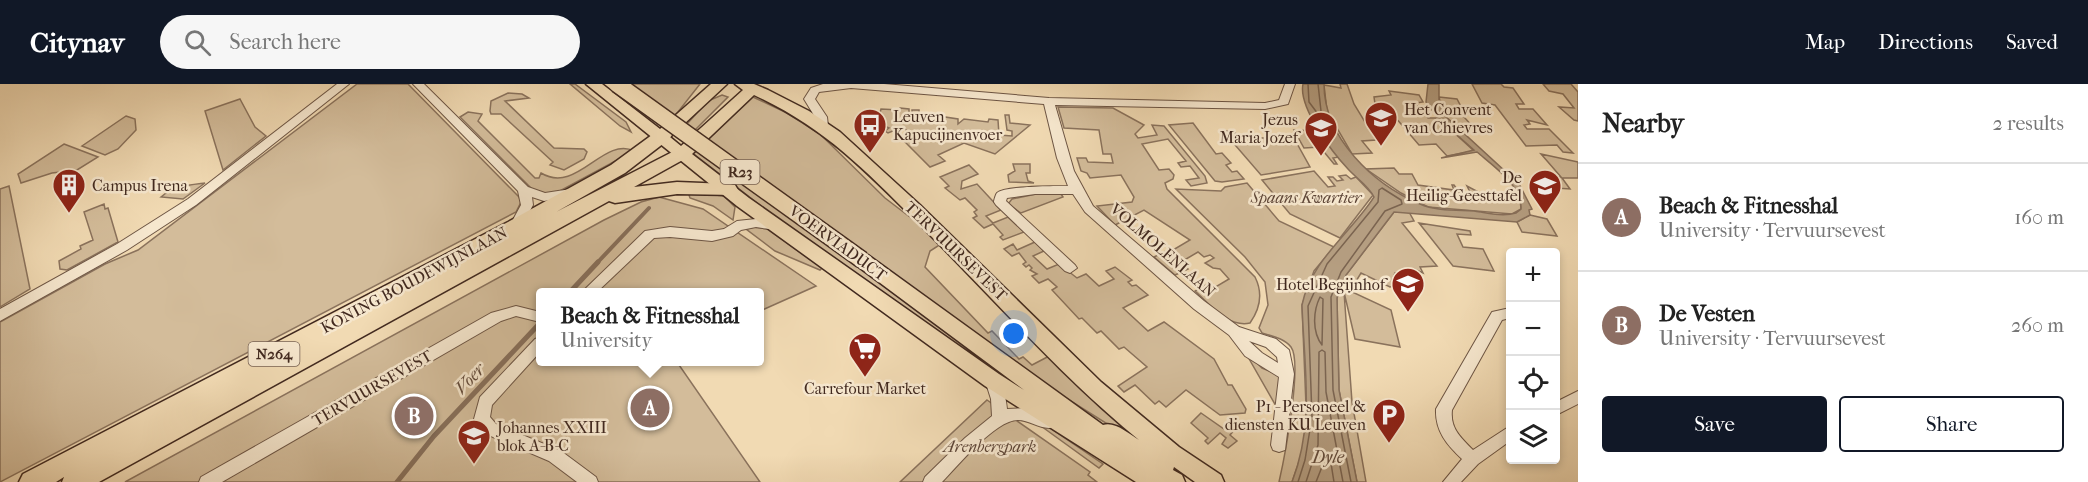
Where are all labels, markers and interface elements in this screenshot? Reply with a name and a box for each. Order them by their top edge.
search box [160,15,580,69]
text: Citynav [30,26,124,59]
icon: search [181,26,214,59]
text: Search here [229,29,341,55]
text: Map [1805,30,1845,54]
text: Directions [1878,30,1973,54]
text: Saved [2006,30,2058,54]
school or university icon: Het Convent van Chievres [1363,100,1399,147]
place label: Het Convent van Chievres [1404,100,1493,137]
bus stop icon: Leuven Kapucijnenvoer [852,107,888,154]
place label: Leuven Kapucijnenvoer [893,107,1002,144]
text: Nearby [1602,108,1684,139]
place label: Jezus Maria Jozef [1220,110,1302,147]
school or university icon: Jezus Maria Jozef [1303,110,1339,157]
text: 2 results [1993,112,2064,135]
road number: R23 [720,160,760,184]
building icon: Campus Irena [51,167,87,214]
place label: De Heilig-Geesttafel [1406,168,1523,205]
school or university icon: De Heilig-Geesttafel [1527,168,1563,215]
place label: Campus Irena [92,176,189,195]
park label: Spaans Kwartier [1250,188,1363,207]
text: Beach & Fitnesshal [1659,193,1838,219]
street label: TERVUURSEVEST [901,197,1011,305]
street label: VOLMOLENLAAN [1106,198,1220,301]
street label: VOERVIADUCT [785,201,891,285]
text: A [1615,206,1628,229]
text: 160 m [2014,206,2064,229]
text: University · Tervuursevest [1659,219,1886,242]
street label: KONING BOUDEWIJNLAAN [317,223,511,337]
map controls [1506,248,1560,464]
button: + [1506,248,1560,302]
school or university icon: Hotel Begijnhof [1390,266,1426,313]
place label: Hotel Begijnhof [1276,275,1389,294]
popup [536,288,764,366]
text: De Vesten [1659,301,1755,327]
button: − [1506,302,1560,356]
text: Beach & Fitnesshal [560,303,740,329]
text: B [1615,314,1628,337]
text: 260 m [2011,314,2064,337]
your location [999,319,1028,348]
text: University · Tervuursevest [1659,327,1886,350]
text: University [560,329,652,352]
supermarket icon: Carrefour Market [847,331,883,378]
road number: N264 [248,342,300,366]
street label: TERVUURSEVEST [309,346,435,430]
button: locate [1506,356,1560,410]
water label: Voer [451,358,491,399]
place label: Carrefour Market [804,379,926,398]
pin: A [630,386,670,430]
pin: B [394,394,434,438]
button: Save [1602,396,1827,452]
button: Share [1839,396,2064,452]
place label: P1 - Personeel & diensten KU Leuven [1225,397,1367,434]
parking icon: P1 - Personeel & diensten KU Leuven [1371,397,1407,444]
button: layers [1506,410,1560,464]
school or university icon: Johannes XXIII blok A-B-C [456,418,492,465]
place label: Johannes XXIII blok A-B-C [495,418,607,455]
park label: Arenbergpark [941,437,1037,456]
water label: Dyle [1311,447,1345,468]

